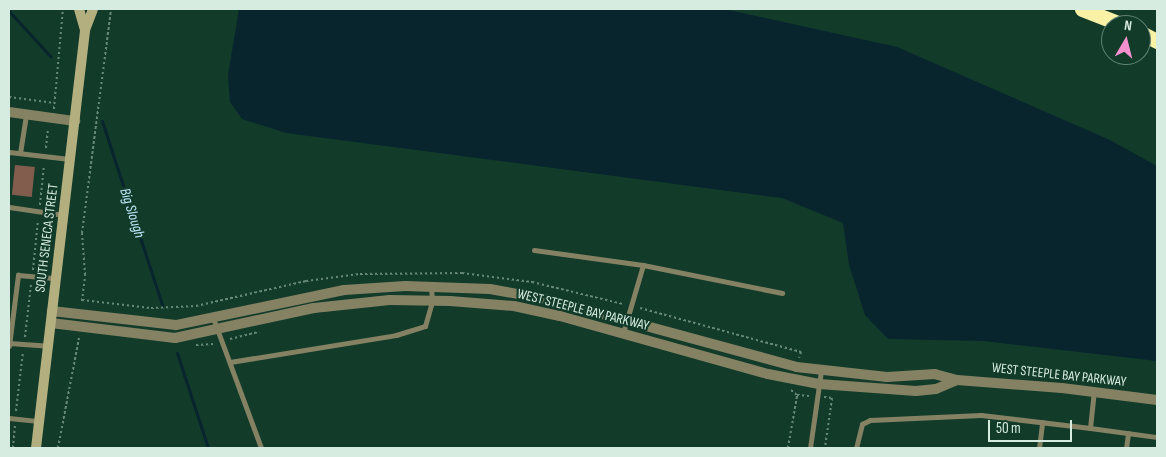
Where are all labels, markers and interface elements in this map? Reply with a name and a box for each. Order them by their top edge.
north arrow [1101,15,1151,65]
text: N [1123,17,1133,35]
street label: SOUTH SENECA STREET [32,183,62,293]
water label: Big Slough [116,186,148,240]
street label: WEST STEEPLE BAY PARKWAY [515,286,651,334]
street label: WEST STEEPLE BAY PARKWAY [991,360,1127,390]
scale bar [991,410,1075,442]
text: 50 m [996,419,1021,438]

